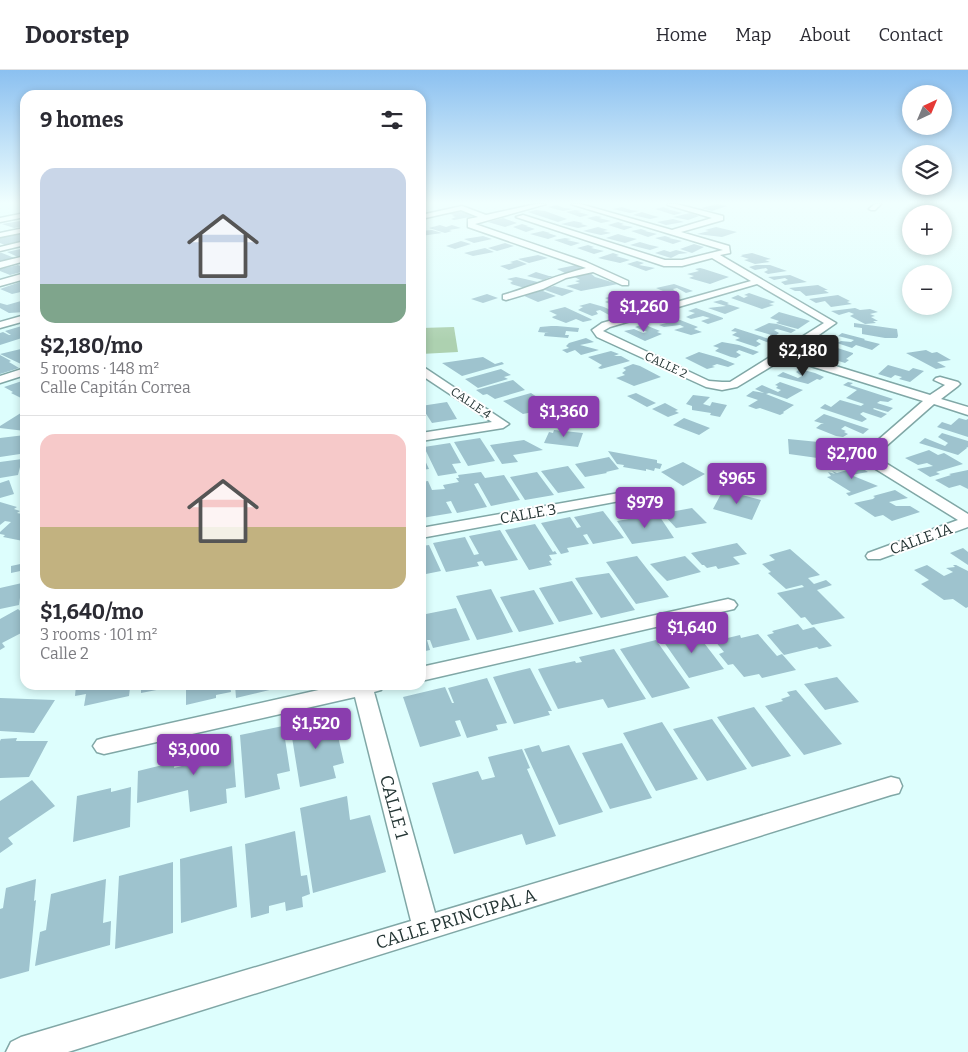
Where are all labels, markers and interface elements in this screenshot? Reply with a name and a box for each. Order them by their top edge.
text: Doorstep [25,21,129,49]
text: Home [656,24,707,46]
text: Map [735,24,771,46]
text: About [799,24,850,46]
text: Contact [878,24,943,46]
north arrow [902,85,952,135]
map controls [902,85,952,315]
icon: filters [378,106,406,134]
text: 9 homes [40,107,124,133]
button: layers [902,145,952,195]
icon: home [178,201,268,291]
button: + [902,205,952,255]
button: − [902,265,952,315]
pin: $1,260 [603,290,685,333]
text: $1,260 [619,297,669,316]
text: $2,180/mo [40,333,143,359]
pin: $2,180 [762,334,844,377]
text: $2,180 [778,341,828,360]
street label: CALLE 2 [643,349,689,381]
text: 5 rooms · 148 m² [40,359,159,378]
text: Calle Capitán Correa [40,378,191,397]
street label: CALLE 4 [448,384,494,422]
pin: $1,360 [523,396,605,438]
text: $1,360 [539,402,589,421]
pin: $2,700 [811,438,893,480]
text: $2,700 [827,444,877,463]
pin: $965 [707,462,767,505]
icon: home [178,466,268,556]
text: $965 [718,469,756,488]
pin: $979 [615,486,675,529]
text: $979 [627,493,663,512]
street label: CALLE 3 [498,500,558,528]
street label: CALLE 1A [887,519,955,559]
text: $1,640/mo [40,599,144,625]
pin: $1,640 [651,612,733,654]
text: $1,640 [667,618,717,637]
text: 3 rooms · 101 m² [40,625,157,644]
text: Calle 2 [40,644,89,663]
pin: $1,520 [275,708,357,750]
text: $1,520 [292,714,340,733]
pin: $3,000 [153,734,235,776]
text: $3,000 [168,740,220,759]
street label: CALLE 1 [375,773,413,842]
street label: CALLE PRINCIPAL A [373,884,539,954]

